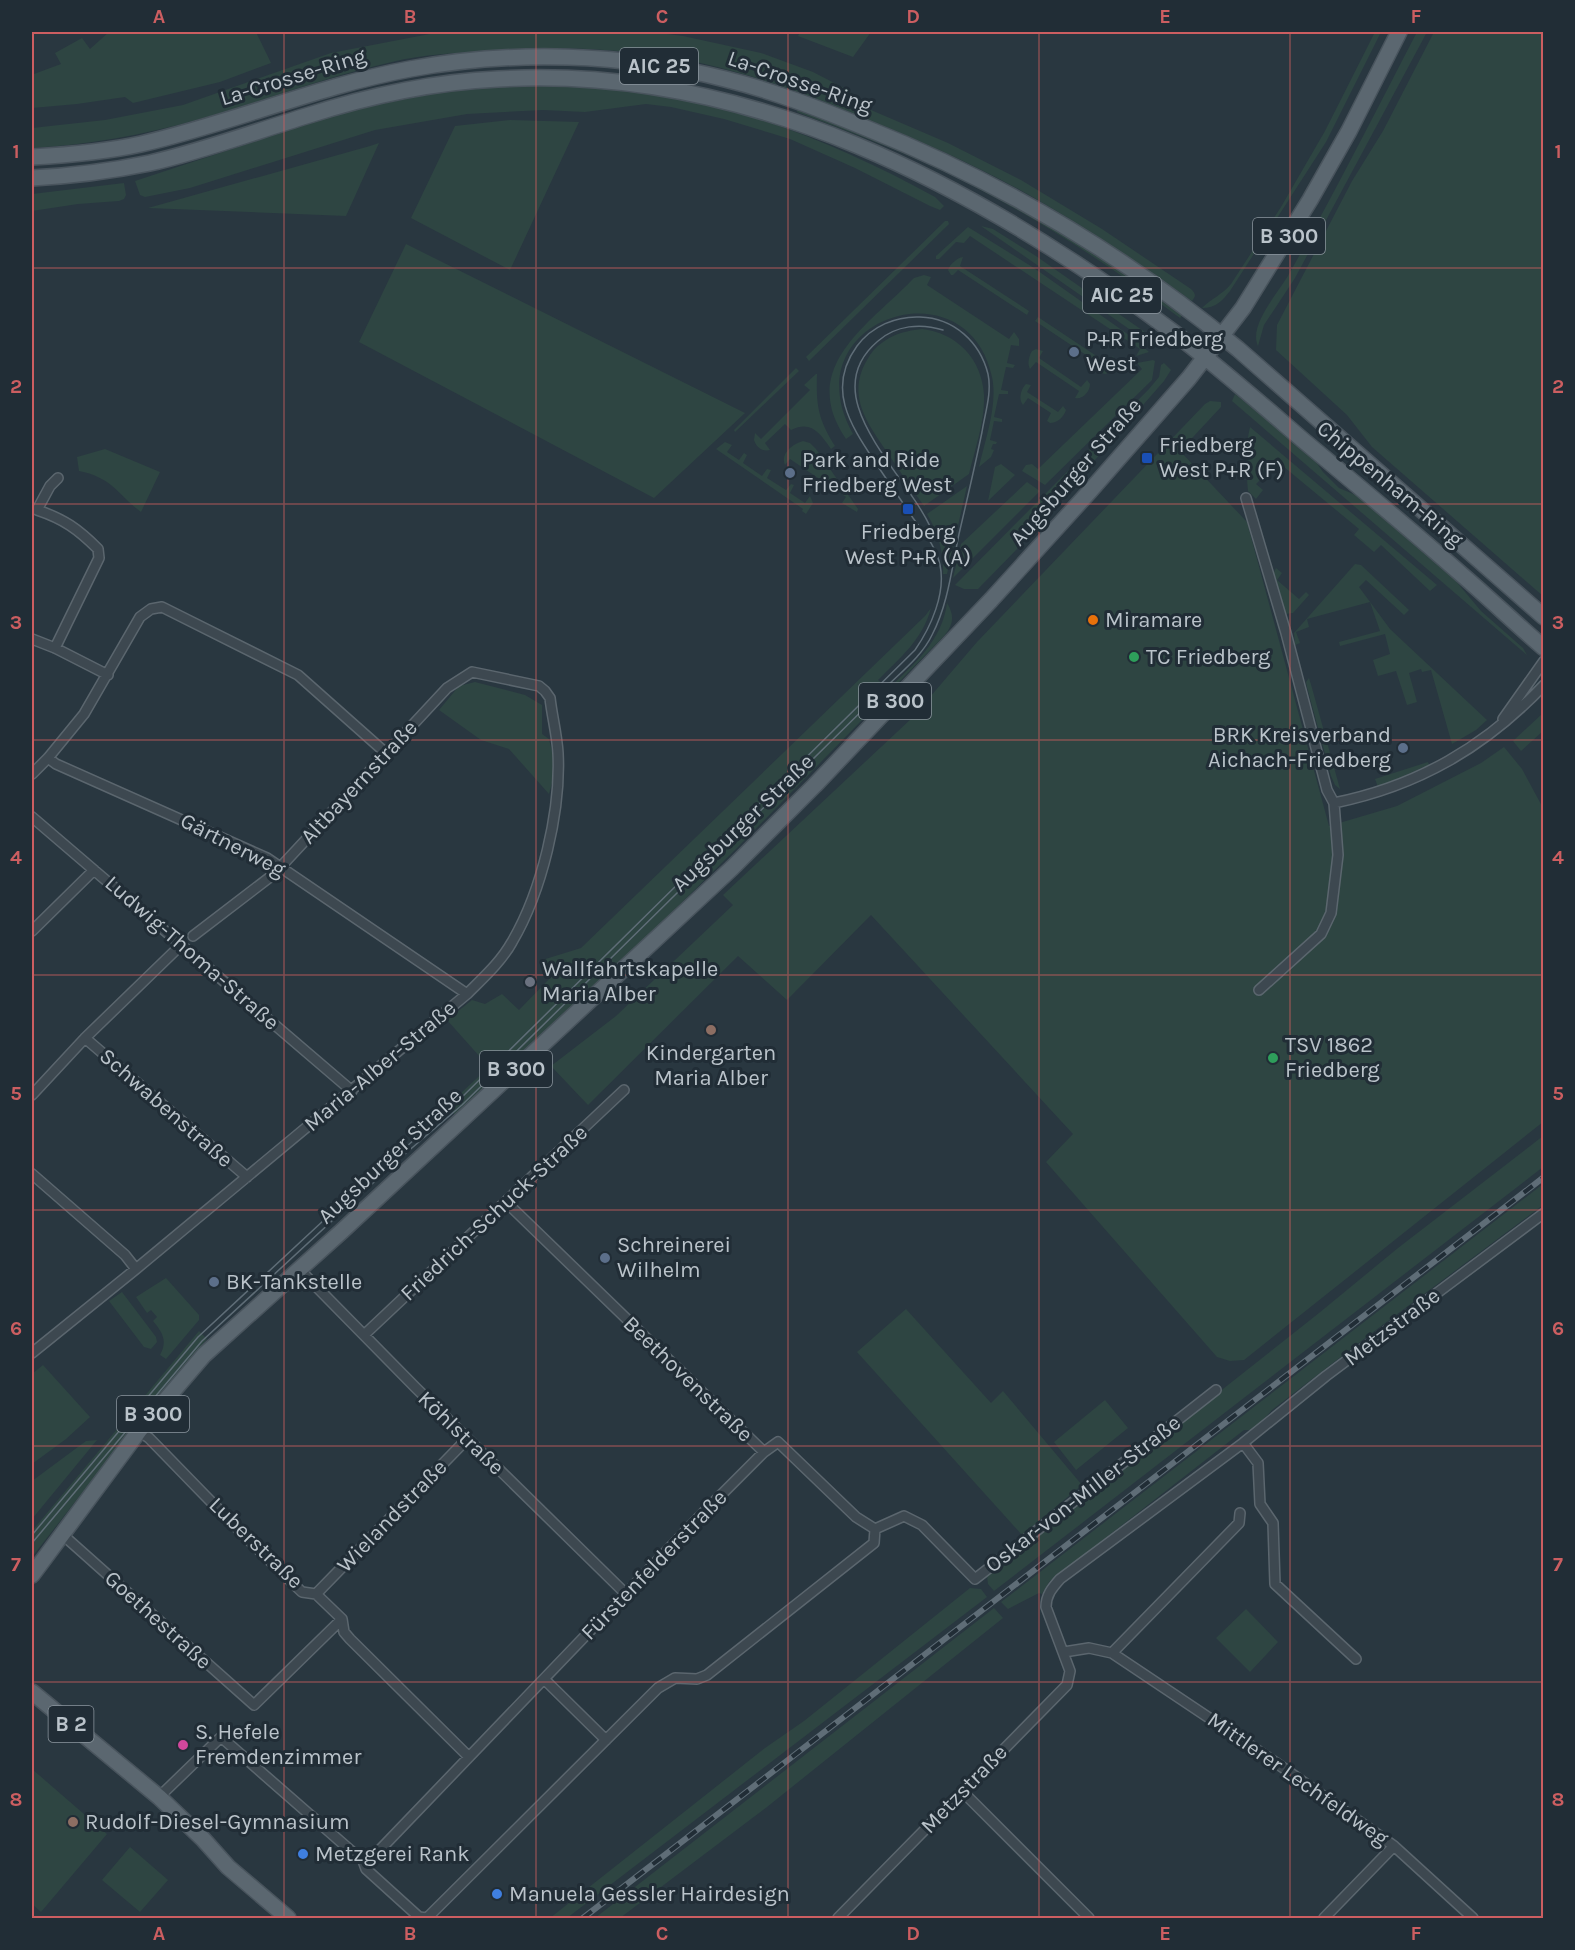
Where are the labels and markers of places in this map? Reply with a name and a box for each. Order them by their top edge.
place label: P+R Friedberg West [1086,326,1224,377]
marker: P+R Friedberg West [1067,345,1081,359]
place label: Friedberg West P+R (F) [1159,432,1284,483]
place label: Park and Ride Friedberg West [802,447,952,498]
marker: Friedberg West P+R (F) [1140,451,1154,465]
marker: Park and Ride Friedberg West [783,466,797,480]
marker: Friedberg West P+R (A) [901,502,915,516]
place label: Friedberg West P+R (A) [845,519,971,570]
place label: Miramare [1105,607,1202,633]
marker: Miramare [1086,613,1100,627]
place label: TC Friedberg [1146,644,1271,670]
marker: TC Friedberg [1127,650,1141,664]
place label: BRK Kreisverband Aichach-Friedberg [1208,722,1392,773]
marker: BRK Kreisverband Aichach-Friedberg [1396,741,1410,755]
place label: Wallfahrtskapelle Maria Alber [542,956,718,1007]
marker: Wallfahrtskapelle Maria Alber [523,975,537,989]
marker: Kindergarten Maria Alber [704,1023,718,1037]
place label: TSV 1862 Friedberg [1285,1032,1380,1083]
place label: Kindergarten Maria Alber [646,1040,776,1091]
marker: TSV 1862 Friedberg [1266,1051,1280,1065]
place label: Schreinerei Wilhelm [617,1232,731,1283]
marker: Schreinerei Wilhelm [598,1251,612,1265]
place label: BK-Tankstelle [226,1269,362,1295]
marker: BK-Tankstelle [207,1275,221,1289]
place label: S. Hefele Fremdenzimmer [195,1719,361,1770]
marker: S. Hefele Fremdenzimmer [176,1738,190,1752]
place label: Rudolf-Diesel-Gymnasium [85,1809,350,1835]
marker: Rudolf-Diesel-Gymnasium [66,1815,80,1829]
place label: Metzgerei Rank [315,1841,470,1867]
marker: Metzgerei Rank [296,1847,310,1861]
place label: Manuela Gessler Hairdesign [509,1881,790,1907]
marker: Manuela Gessler Hairdesign [490,1887,504,1901]

